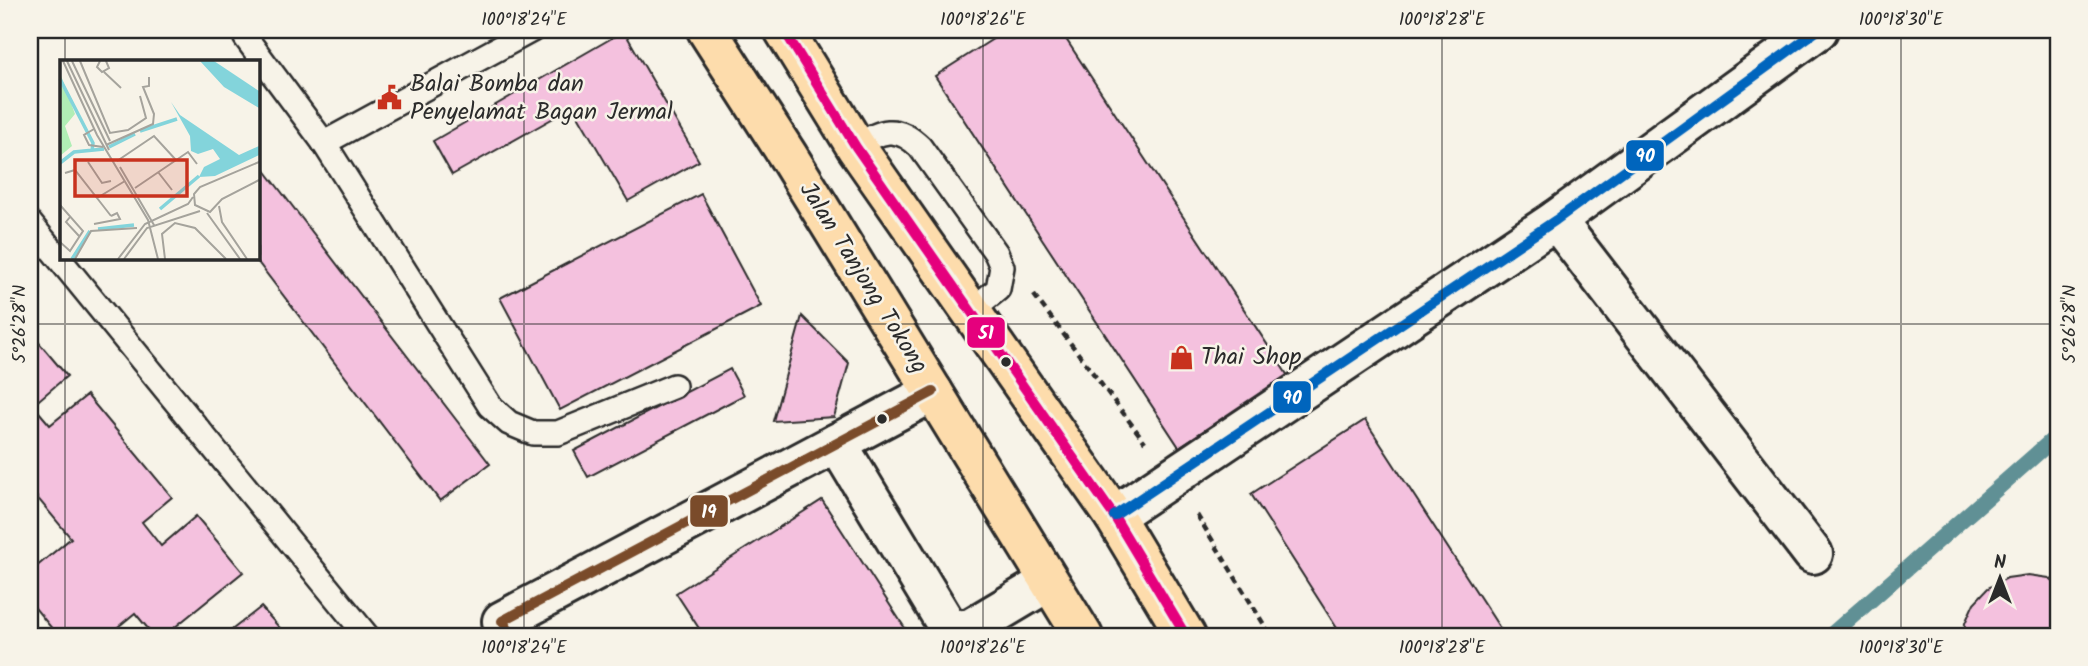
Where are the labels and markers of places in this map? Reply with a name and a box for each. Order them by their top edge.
place label: Balai Bomba dan Penyelamat Bagan Jermal [410,65,673,132]
public building icon: Balai Bomba dan Penyelamat Bagan Jermal [376,84,404,112]
place label: Thai Shop [1201,338,1302,377]
shop icon: Thai Shop [1167,343,1195,371]
unlabelled marker [999,355,1013,369]
unlabelled marker [875,412,889,426]

